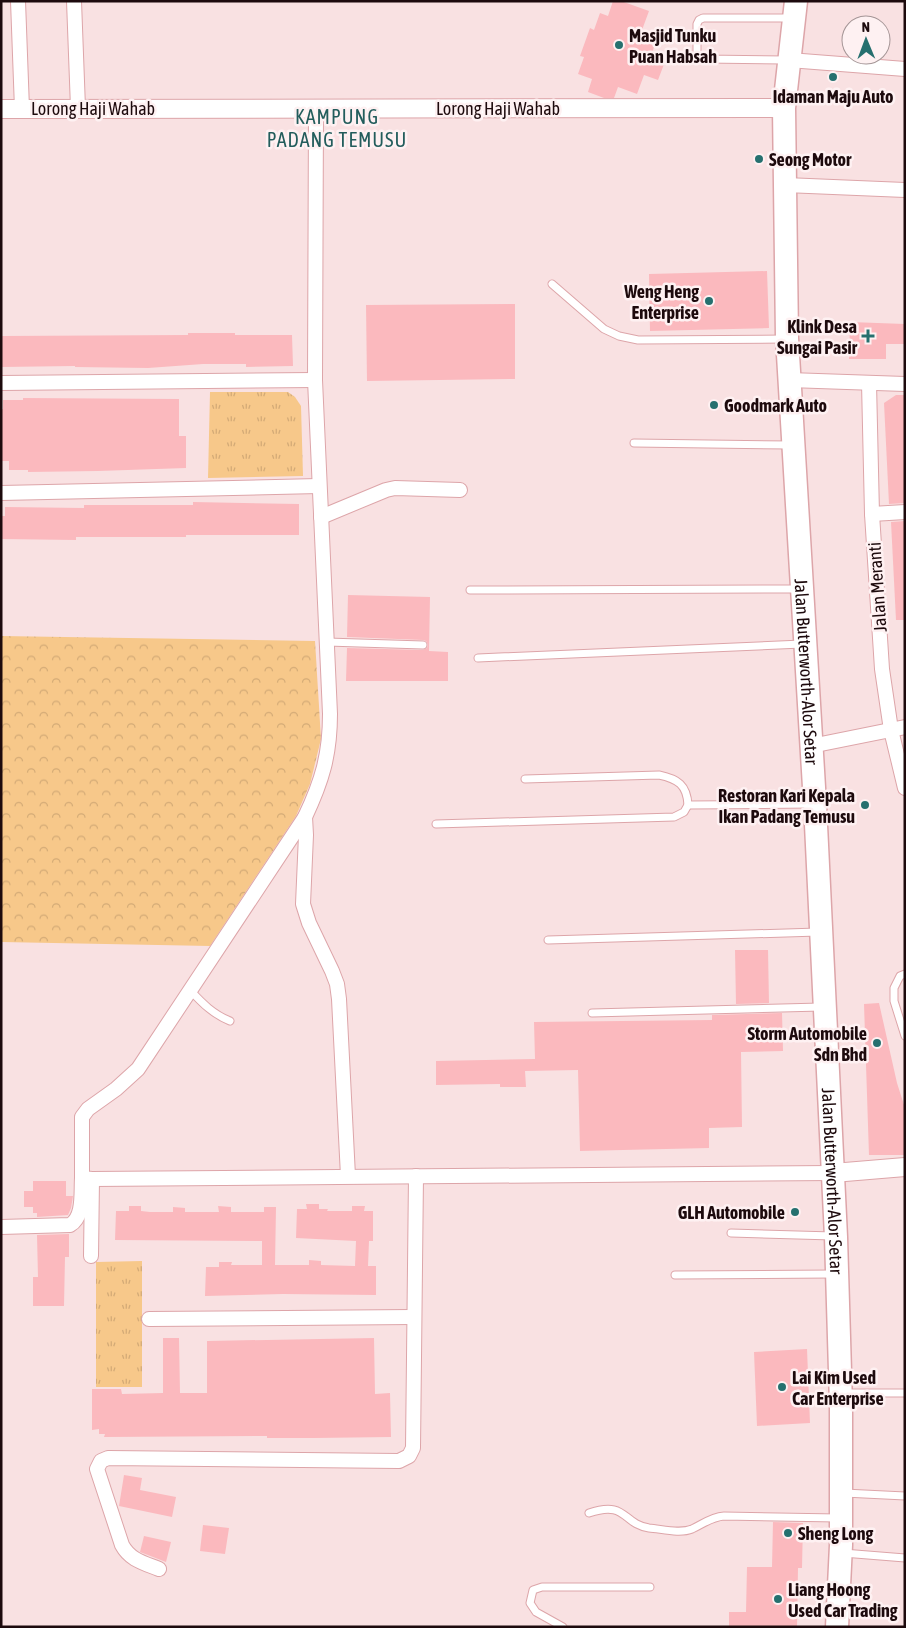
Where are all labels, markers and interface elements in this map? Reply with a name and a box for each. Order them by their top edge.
north arrow [841,15,891,65]
text: N [862,19,870,35]
place label: Masjid Tunku Puan Habsah [629,25,717,67]
marker: Masjid Tunku Puan Habsah [613,39,625,51]
marker: Idaman Maju Auto [827,71,839,83]
place label: Idaman Maju Auto [773,86,893,107]
street label: Lorong Haji Wahab [31,98,155,119]
street label: Lorong Haji Wahab [436,98,560,119]
district label: KAMPUNG PADANG TEMUSU [267,105,407,151]
place label: Seong Motor [769,149,852,170]
marker: Seong Motor [753,153,765,165]
place label: Weng Heng Enterprise [623,281,699,323]
marker: Weng Heng Enterprise [703,295,715,307]
place label: Klink Desa Sungai Pasir [777,316,858,358]
marker: Klink Desa Sungai Pasir [861,329,875,343]
place label: Goodmark Auto [724,395,827,416]
marker: Goodmark Auto [708,399,720,411]
street label: Jalan Meranti [863,541,891,633]
street label: Jalan Butterworth-Alor Setar [791,578,823,766]
place label: Restoran Kari Kepala Ikan Padang Temusu [718,785,855,827]
marker: Restoran Kari Kepala Ikan Padang Temusu [859,799,871,811]
place label: Storm Automobile Sdn Bhd [747,1023,867,1065]
marker: Storm Automobile Sdn Bhd [871,1037,883,1049]
street label: Jalan Butterworth-Alor Setar [818,1087,848,1275]
place label: GLH Automobile [678,1202,785,1223]
marker: GLH Automobile [789,1206,801,1218]
place label: Lai Kim Used Car Enterprise [792,1367,884,1409]
marker: Lai Kim Used Car Enterprise [776,1381,788,1393]
place label: Sheng Long [798,1523,874,1544]
marker: Sheng Long [782,1527,794,1539]
place label: Liang Hoong Used Car Trading [788,1579,898,1621]
marker: Liang Hoong Used Car Trading [772,1593,784,1605]

